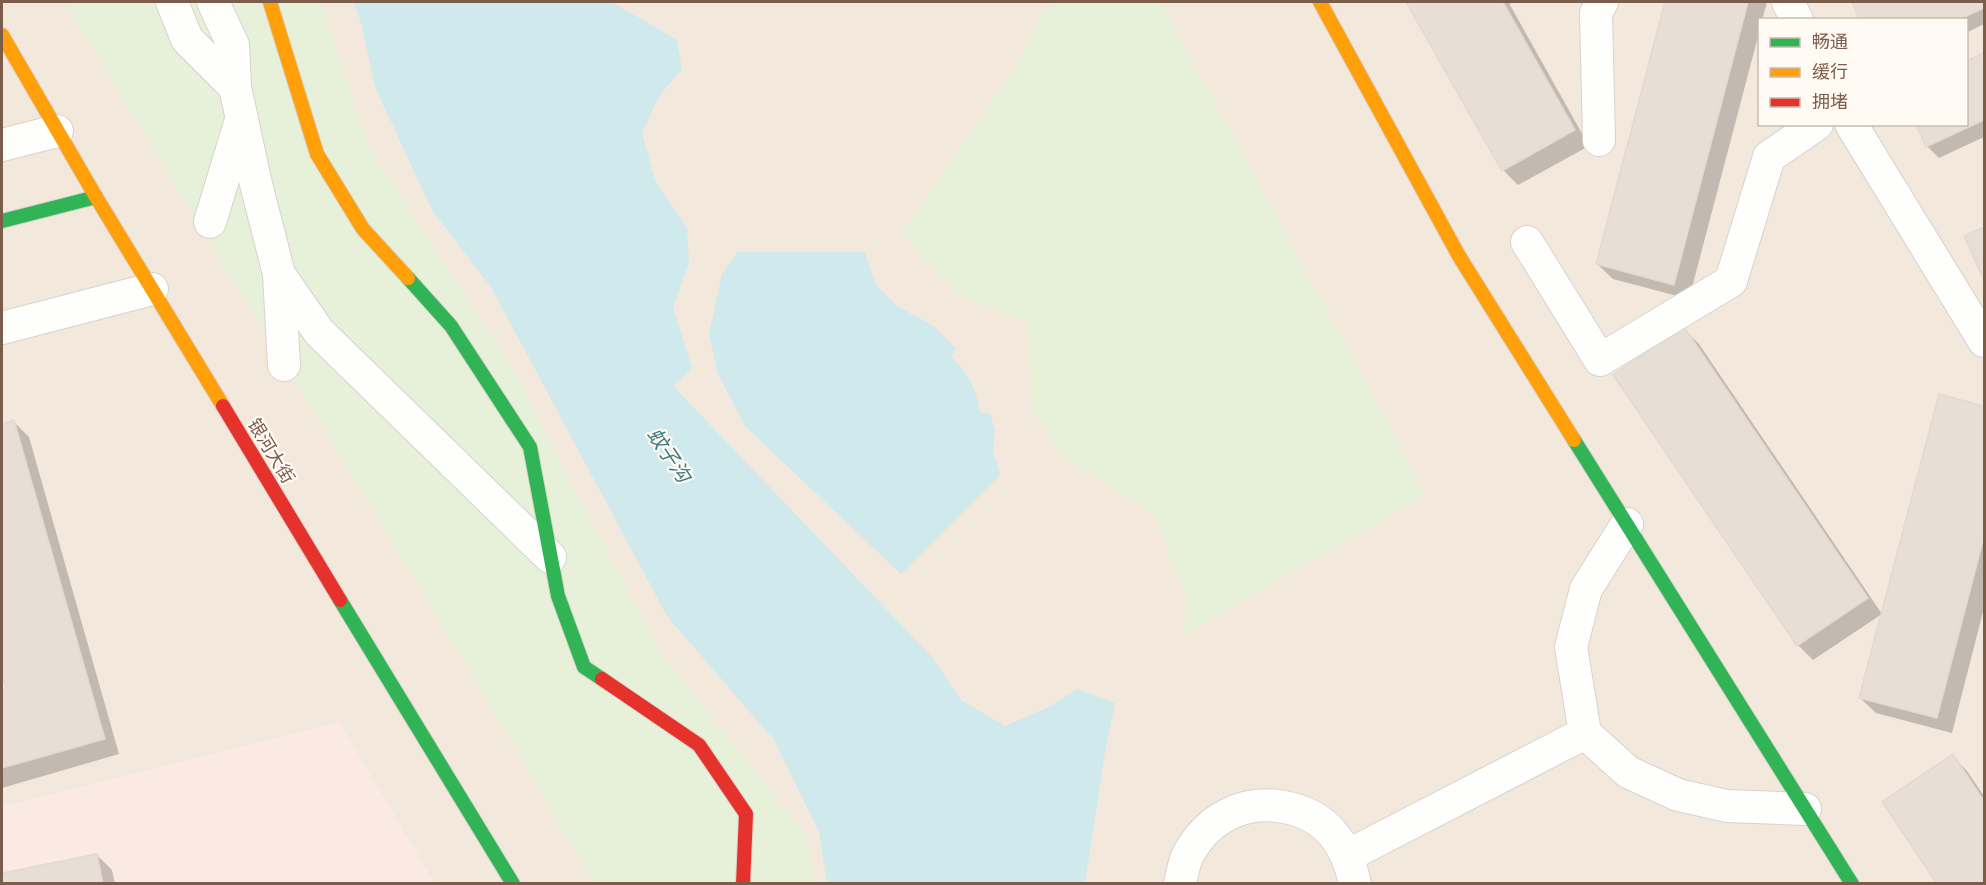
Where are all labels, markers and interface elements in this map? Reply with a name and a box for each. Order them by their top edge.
legend [1758,18,1968,126]
text: 畅通 [1812,30,1848,54]
text: 缓行 [1812,60,1848,84]
text: 拥堵 [1812,90,1848,114]
street label: 银河大街 [242,414,300,488]
water label: 蚊子沟 [641,423,698,489]

